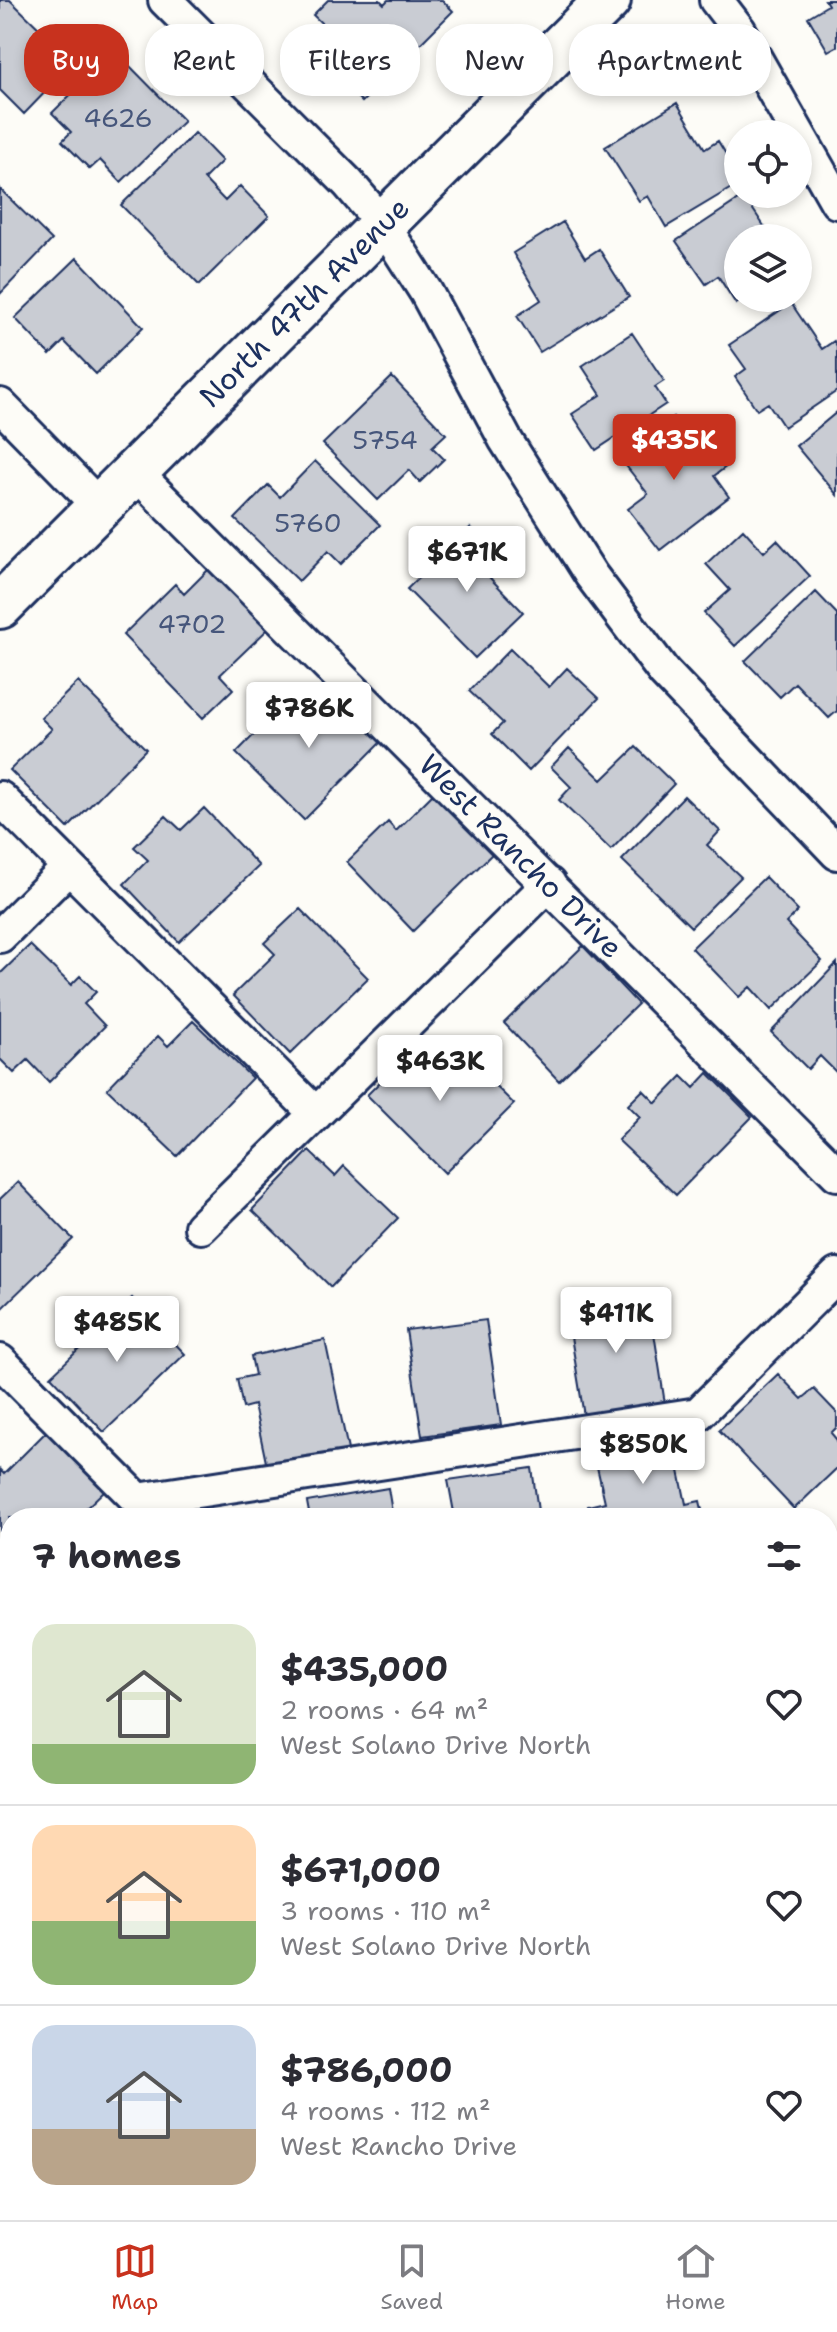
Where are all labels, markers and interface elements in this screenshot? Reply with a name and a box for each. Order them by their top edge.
chip: Buy [24,24,129,96]
chip: Rent [145,24,264,96]
chip: Filters [280,24,420,96]
chip: New [436,24,553,96]
chip: Apartment [569,24,771,96]
house number: 4626 [83,100,153,135]
map controls [724,120,812,312]
button: locate [724,120,812,208]
street label: North 47th Avenue [190,188,418,416]
button: layers [724,224,812,312]
pin: $435K [618,414,730,482]
house number: 5754 [352,422,418,457]
text: $435K [631,422,717,457]
house number: 5760 [274,505,342,540]
pin: $671K [411,526,523,594]
text: $671K [426,534,508,569]
house number: 4702 [158,606,226,641]
pin: $786K [253,682,365,750]
text: $786K [264,690,354,725]
street label: West Rancho Drive [410,745,632,967]
pin: $463K [384,1035,496,1103]
text: $463K [395,1043,485,1078]
pin: $411K [560,1287,672,1355]
text: $411K [579,1295,654,1330]
pin: $485K [61,1296,173,1364]
text: $485K [73,1304,161,1339]
pin: $850K [587,1418,699,1486]
text: $850K [599,1426,687,1461]
text: 7 homes [32,1533,181,1579]
icon: filters [762,1534,806,1578]
text: $435,000 [280,1646,448,1692]
icon: home [96,1656,192,1752]
icon: heart [762,1682,806,1726]
text: 2 rooms · 64 m² [280,1692,488,1727]
text: West Solano Drive North [280,1727,591,1762]
text: $671,000 [280,1847,441,1893]
icon: home [96,1857,192,1953]
icon: heart [762,1883,806,1927]
text: 3 rooms · 110 m² [280,1893,491,1928]
text: West Solano Drive North [280,1928,591,1963]
text: $786,000 [280,2047,453,2093]
icon: home [96,2057,192,2153]
icon: heart [762,2083,806,2127]
text: 4 rooms · 112 m² [280,2093,491,2128]
text: West Rancho Drive [280,2128,517,2163]
tab: Map [111,2239,158,2316]
tab: Saved [381,2239,443,2316]
tab: Home [665,2239,726,2316]

